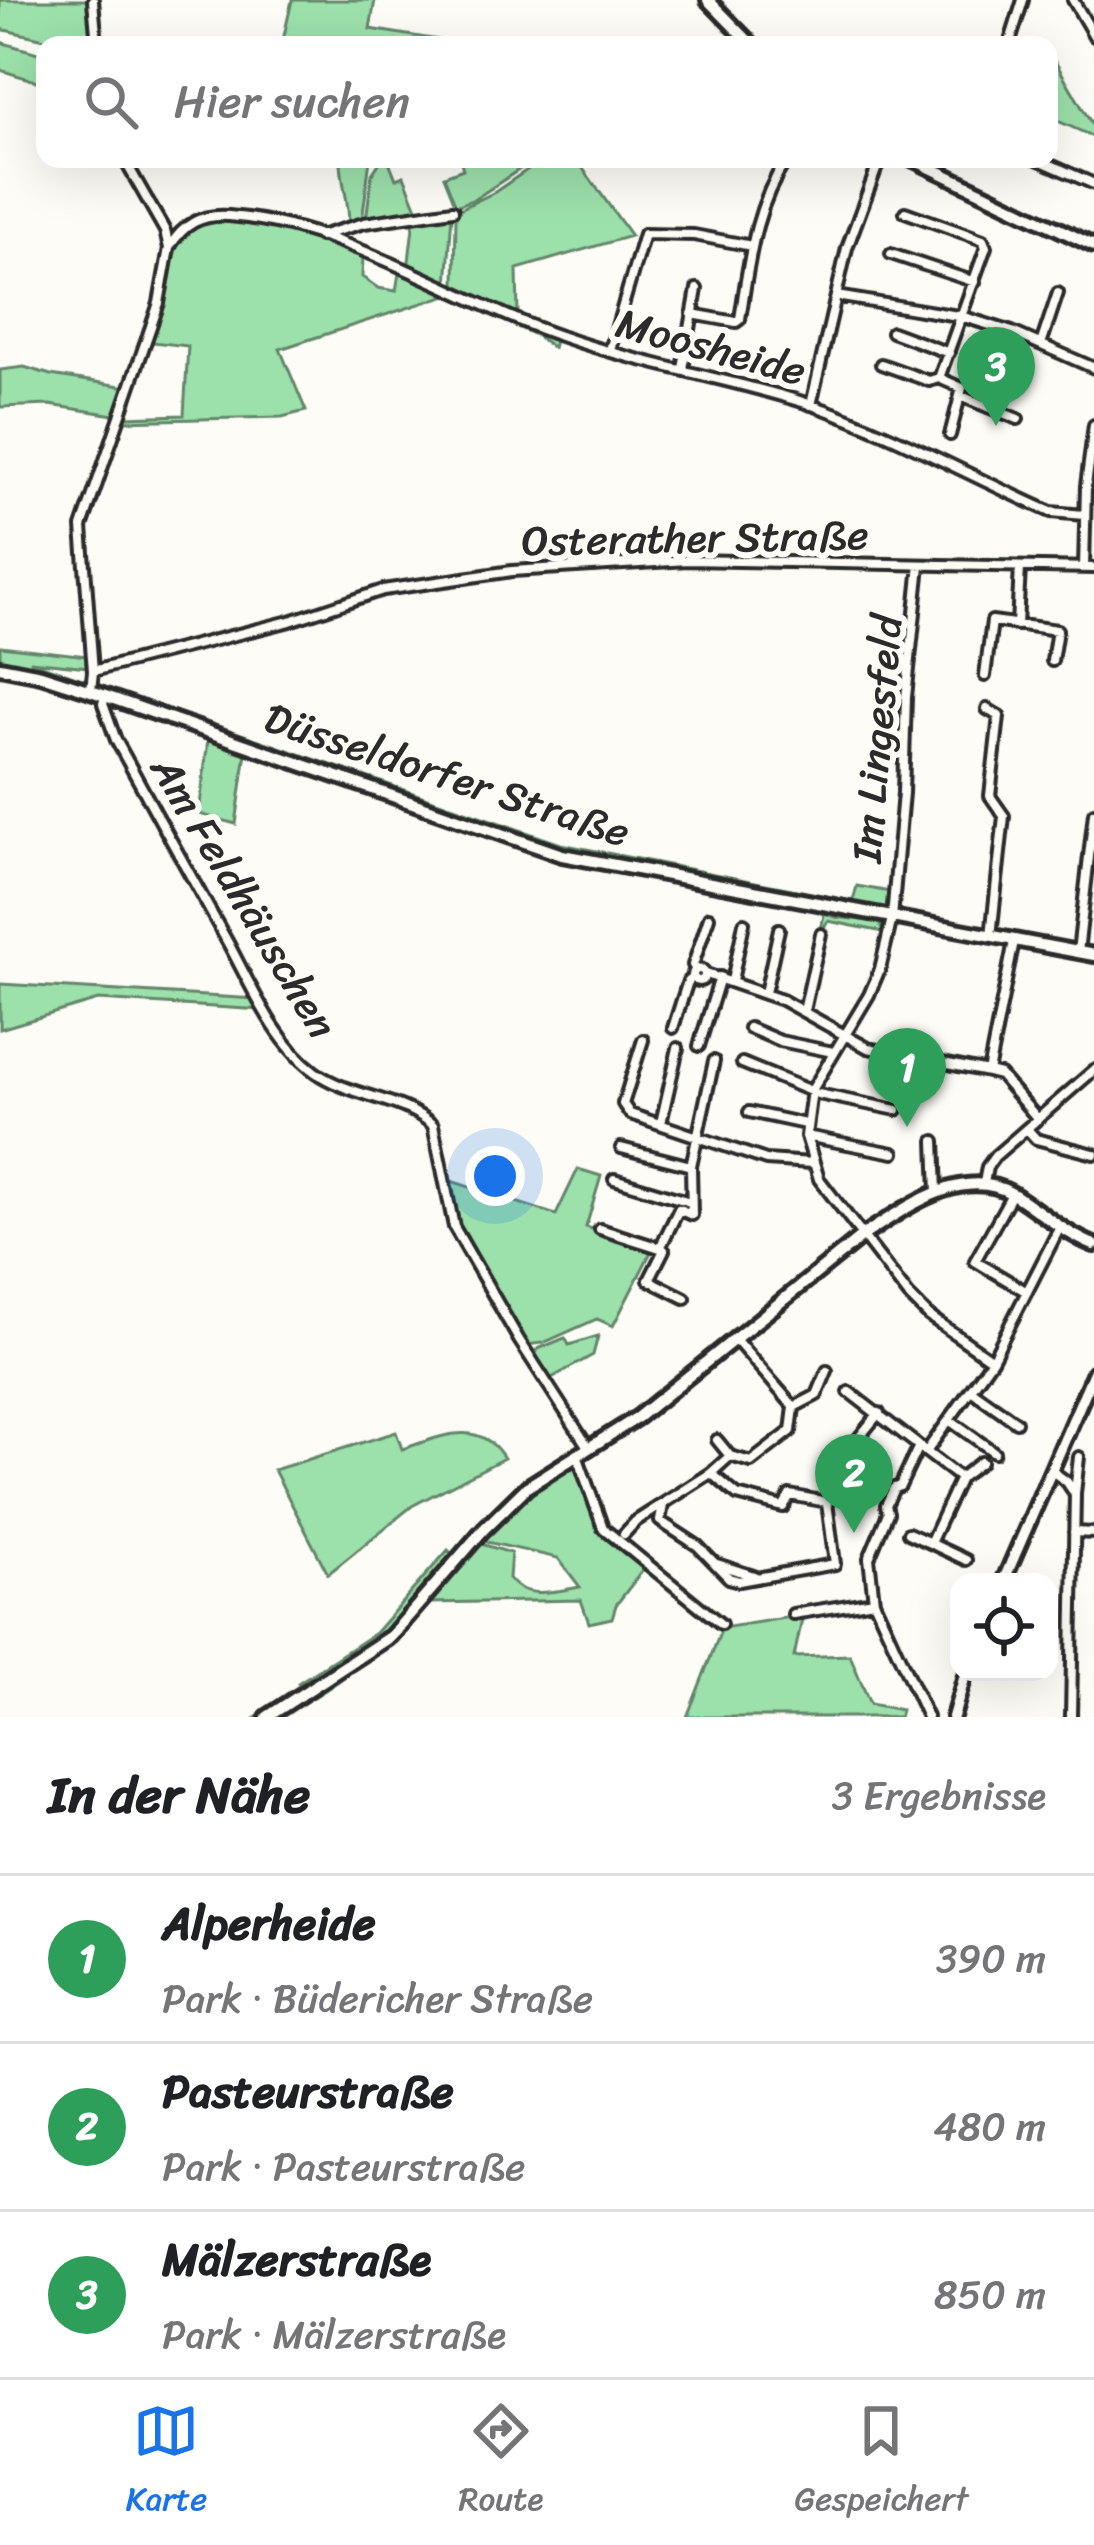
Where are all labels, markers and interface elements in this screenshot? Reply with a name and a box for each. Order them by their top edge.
search box [36,36,1058,168]
text: Hier suchen [174,62,410,142]
icon: search [78,69,144,135]
street label: Moosheide [608,286,814,408]
pin: 3 [957,327,1035,426]
street label: Osterather Straße [521,498,869,578]
street label: Im Lingesfeld [829,609,925,868]
street label: Düsseldorfer Straße [255,681,639,869]
street label: Am Feldhäuschen [129,740,358,1053]
pin: 1 [868,1028,946,1127]
your location [465,1146,525,1206]
pin: 2 [815,1434,893,1533]
map controls [950,1573,1058,1681]
button: locate [950,1573,1058,1681]
text: In der Nähe [48,1750,310,1840]
text: 3 Ergebnisse [832,1761,1046,1830]
text: Alperheide [162,1884,376,1964]
text: 1 [79,1924,95,1993]
text: 390 m [936,1924,1046,1993]
text: Park · Büdericher Straße [162,1964,593,2033]
text: Pasteurstraße [162,2052,454,2132]
text: 2 [76,2092,98,2161]
text: 480 m [933,2092,1046,2161]
text: Park · Pasteurstraße [162,2132,525,2201]
text: Mälzerstraße [162,2220,431,2300]
text: 3 [76,2260,98,2329]
text: 850 m [934,2260,1046,2329]
text: Park · Mälzerstraße [162,2300,506,2369]
tab: Karte [126,2398,207,2528]
tab: Route [458,2398,543,2528]
tab: Gespeichert [795,2398,968,2528]

